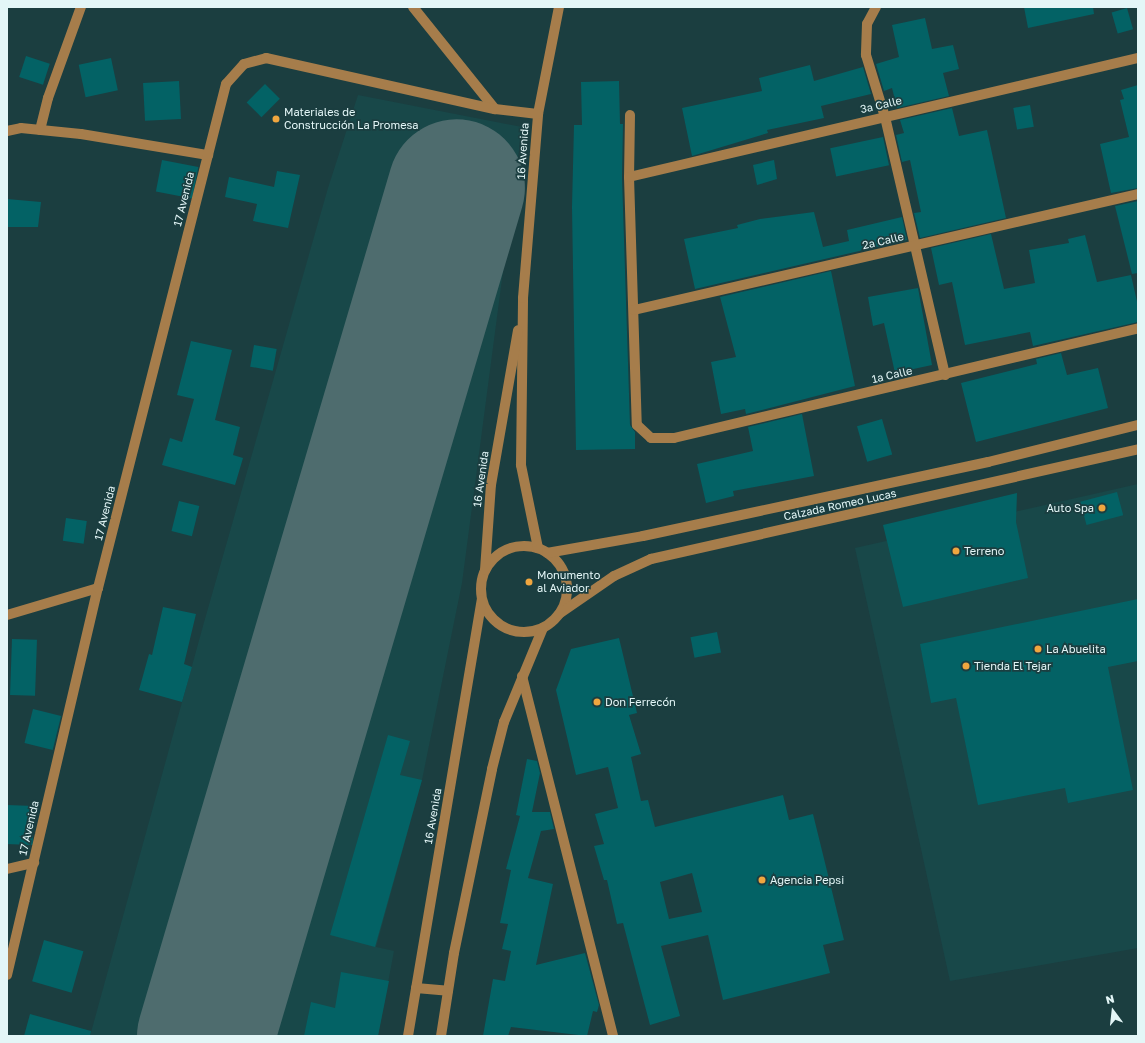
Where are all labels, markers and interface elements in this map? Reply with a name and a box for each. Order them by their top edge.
street label: 3ª Calle [859,94,903,116]
place label: Materiales de Construcción La Promesa [284,106,419,132]
marker: Materiales de Construcción La Promesa [271,114,281,124]
street label: 16 Avenida [514,122,532,180]
street label: 17 Avenida [171,170,197,228]
street label: 2ª Calle [861,230,905,252]
street label: 1ª Calle [870,364,914,386]
street label: 16 Avenida [471,450,491,508]
street label: 17 Avenida [92,484,118,542]
street label: Calzada Romeo Lucas [782,487,898,523]
place label: Auto Spa [1046,501,1094,515]
marker: Auto Spa [1097,503,1107,513]
place label: Terreno [964,544,1004,558]
marker: Terreno [951,546,961,556]
place label: Monumento al Aviador [537,569,600,595]
marker: Monumento al Aviador [524,577,534,587]
place label: La Abuelita [1046,642,1106,656]
marker: La Abuelita [1033,644,1043,654]
place label: Tienda El Tejar [974,659,1051,673]
marker: Tienda El Tejar [961,661,971,671]
place label: Don Ferrecón [605,695,676,709]
marker: Don Ferrecón [592,697,602,707]
street label: 16 Avenida [422,787,444,845]
street label: 17 Avenida [16,799,42,857]
place label: Agencia Pepsi [770,873,844,887]
marker: Agencia Pepsi [757,875,767,885]
north arrow [1093,991,1133,1031]
text: N [1104,992,1115,1006]

